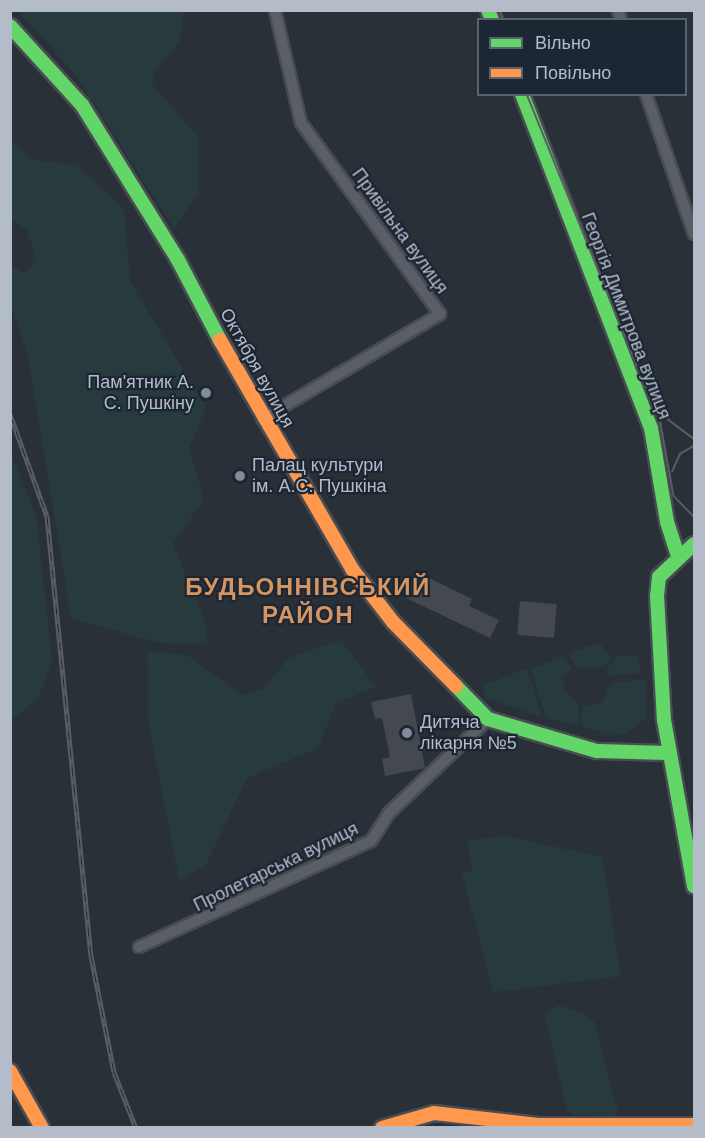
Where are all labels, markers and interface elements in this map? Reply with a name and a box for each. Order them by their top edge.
legend [477,18,687,96]
text: Вільно [535,33,591,53]
text: Повільно [535,63,611,83]
street label: Привільна вулиця [347,164,453,298]
street label: Георгія Димитрова вулиця [577,210,675,422]
street label: Октября вулиця [215,304,299,432]
place label: Пам'ятник А. С. Пушкіну [87,372,194,415]
marker: Пам'ятник А. С. Пушкіну [199,386,213,400]
place label: Палац культури ім. А.С. Пушкіна [252,455,387,498]
marker: Палац культури ім. А.С. Пушкіна [233,469,247,483]
district label: БУДЬОННІВСЬКИЙ РАЙОН [185,573,431,629]
place label: Дитяча лікарня №5 [420,712,517,754]
marker: Дитяча лікарня №5 [398,724,416,742]
street label: Пролетарська вулиця [190,818,362,916]

